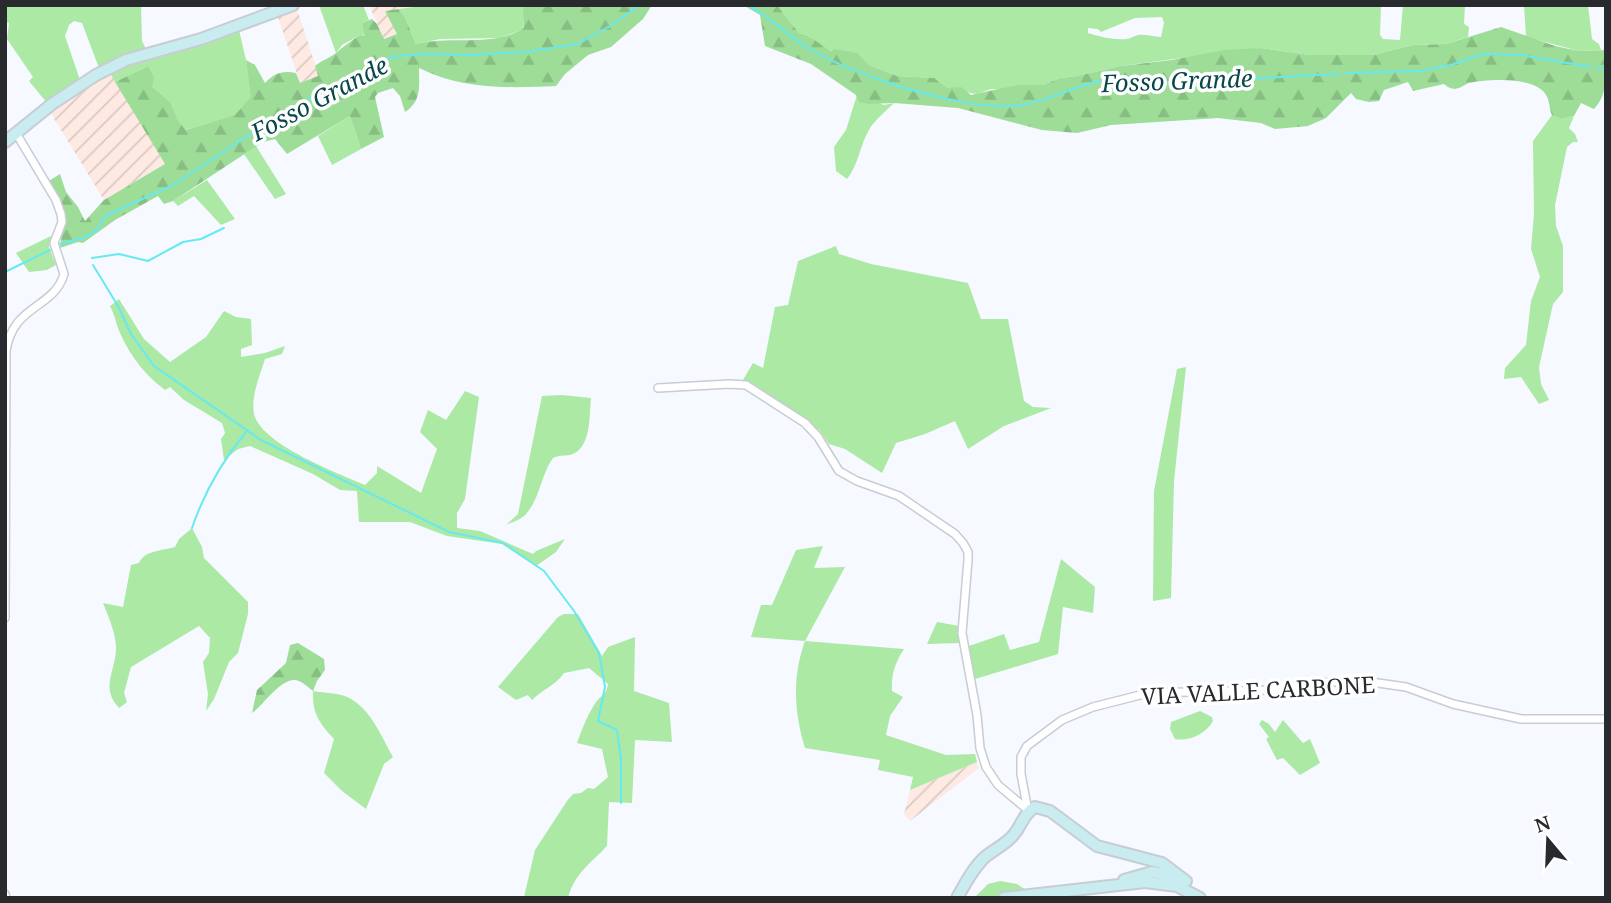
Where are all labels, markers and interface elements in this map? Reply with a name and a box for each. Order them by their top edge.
water label: Fosso Grande [244,48,394,149]
water label: Fosso Grande [1100,61,1253,99]
street label: VIA VALLE CARBONE [1140,668,1376,712]
north arrow [1513,805,1583,875]
text: N [1531,809,1554,839]

